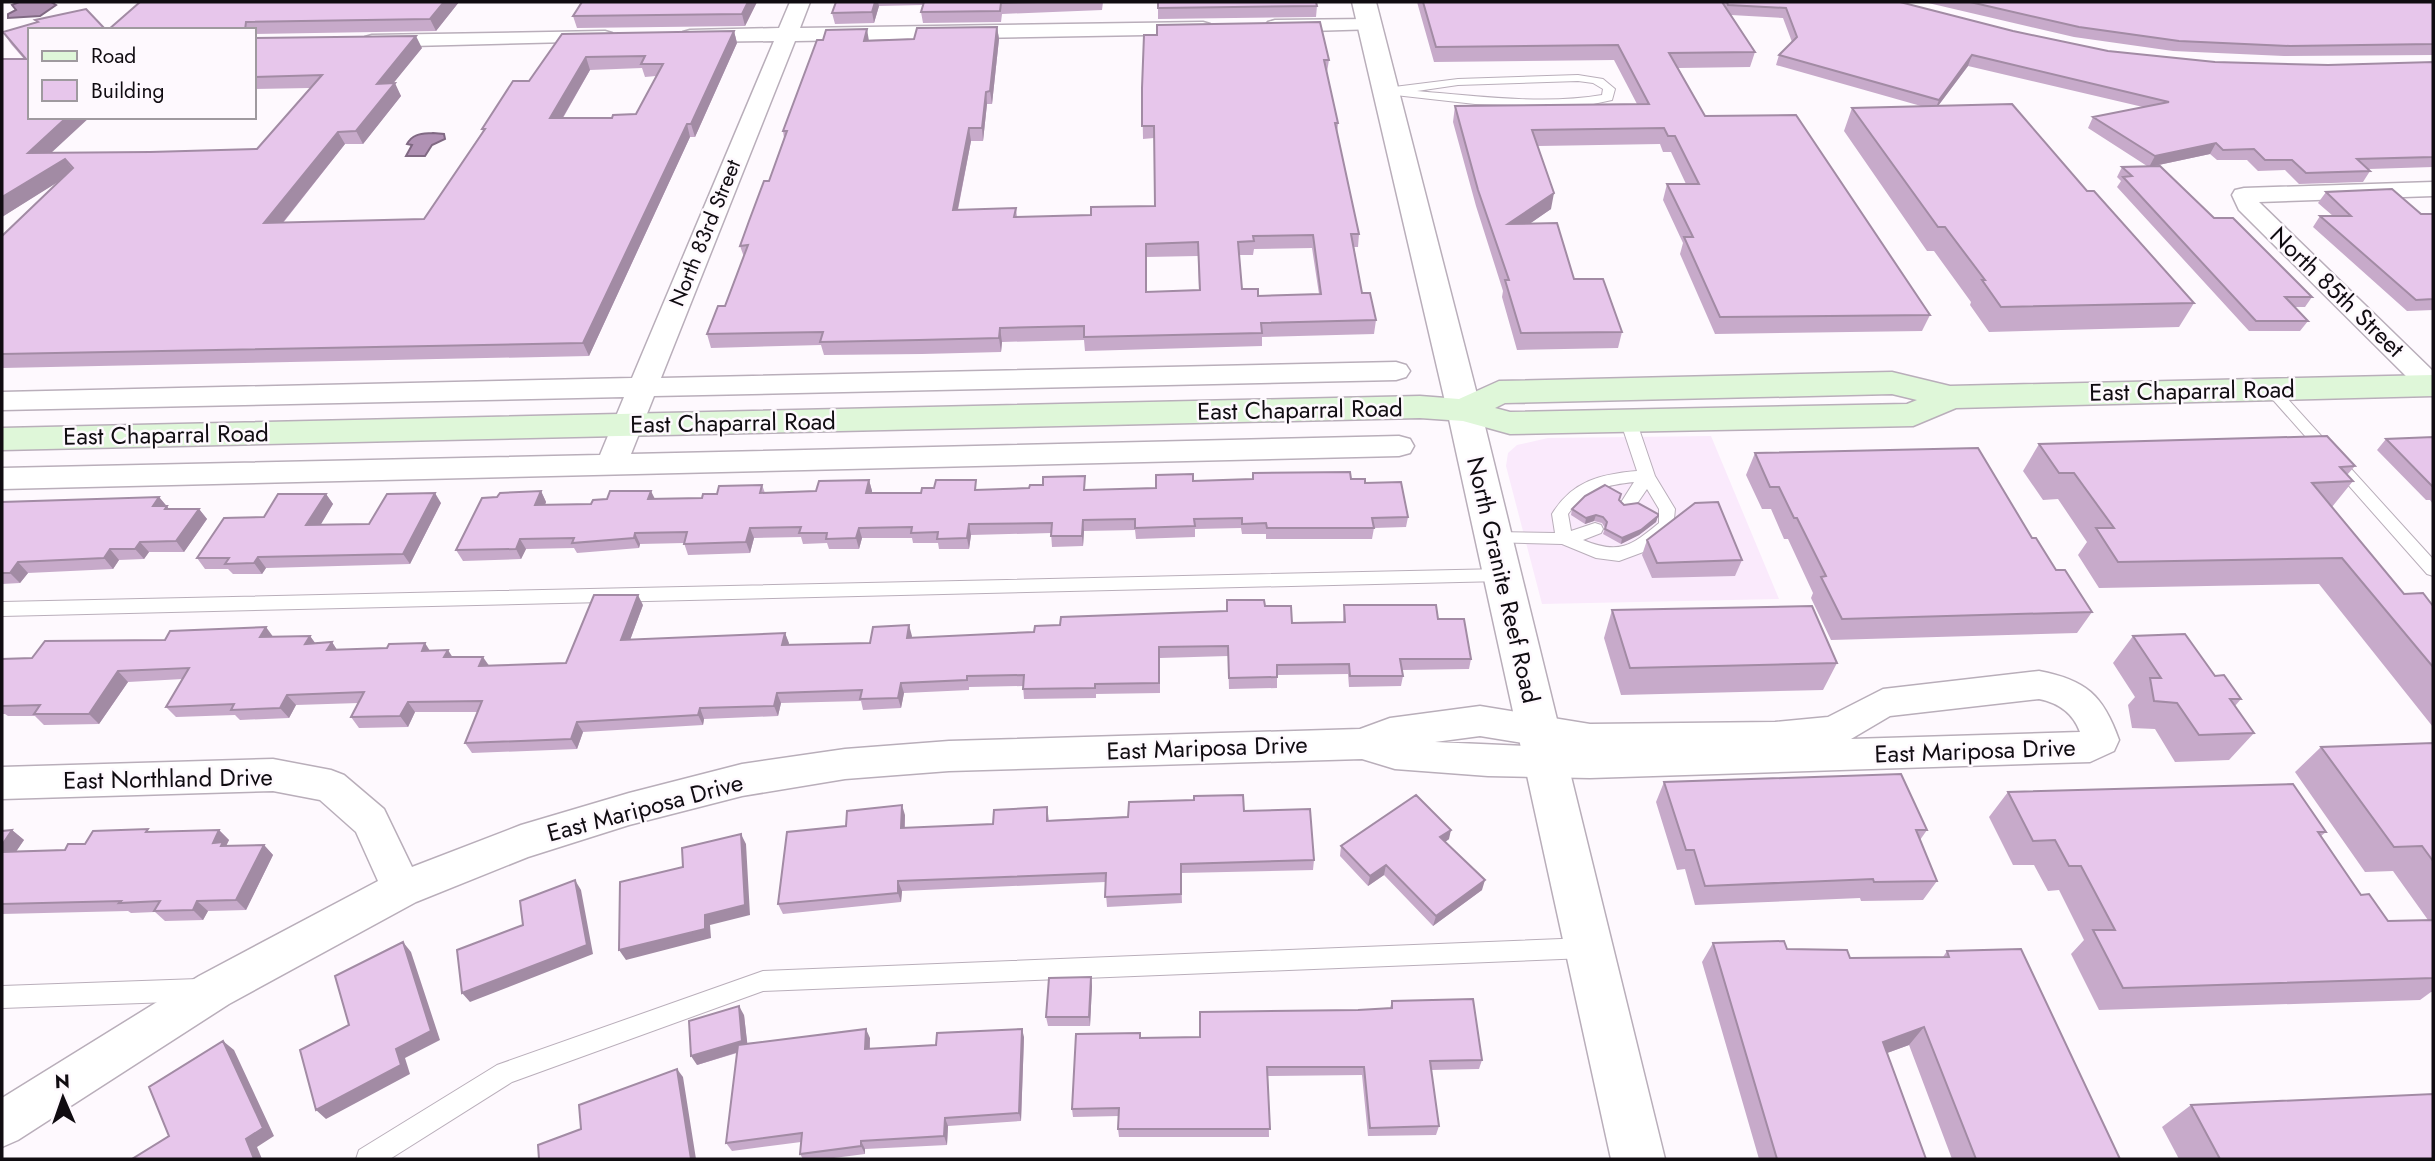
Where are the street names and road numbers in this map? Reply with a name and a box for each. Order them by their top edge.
street label: North 83rd Street [662,155,748,311]
street label: North 85th Street [2262,218,2413,365]
street label: East Chaparral Road [2089,371,2295,410]
street label: East Chaparral Road [1197,390,1403,429]
street label: East Chaparral Road [630,403,836,442]
street label: East Chaparral Road [63,415,269,454]
street label: North Granite Reef Road [1458,453,1549,707]
street label: East Mariposa Drive [1106,726,1308,769]
street label: East Mariposa Drive [1874,729,2076,772]
street label: East Northland Drive [63,759,273,798]
street label: East Mariposa Drive [543,765,747,850]

